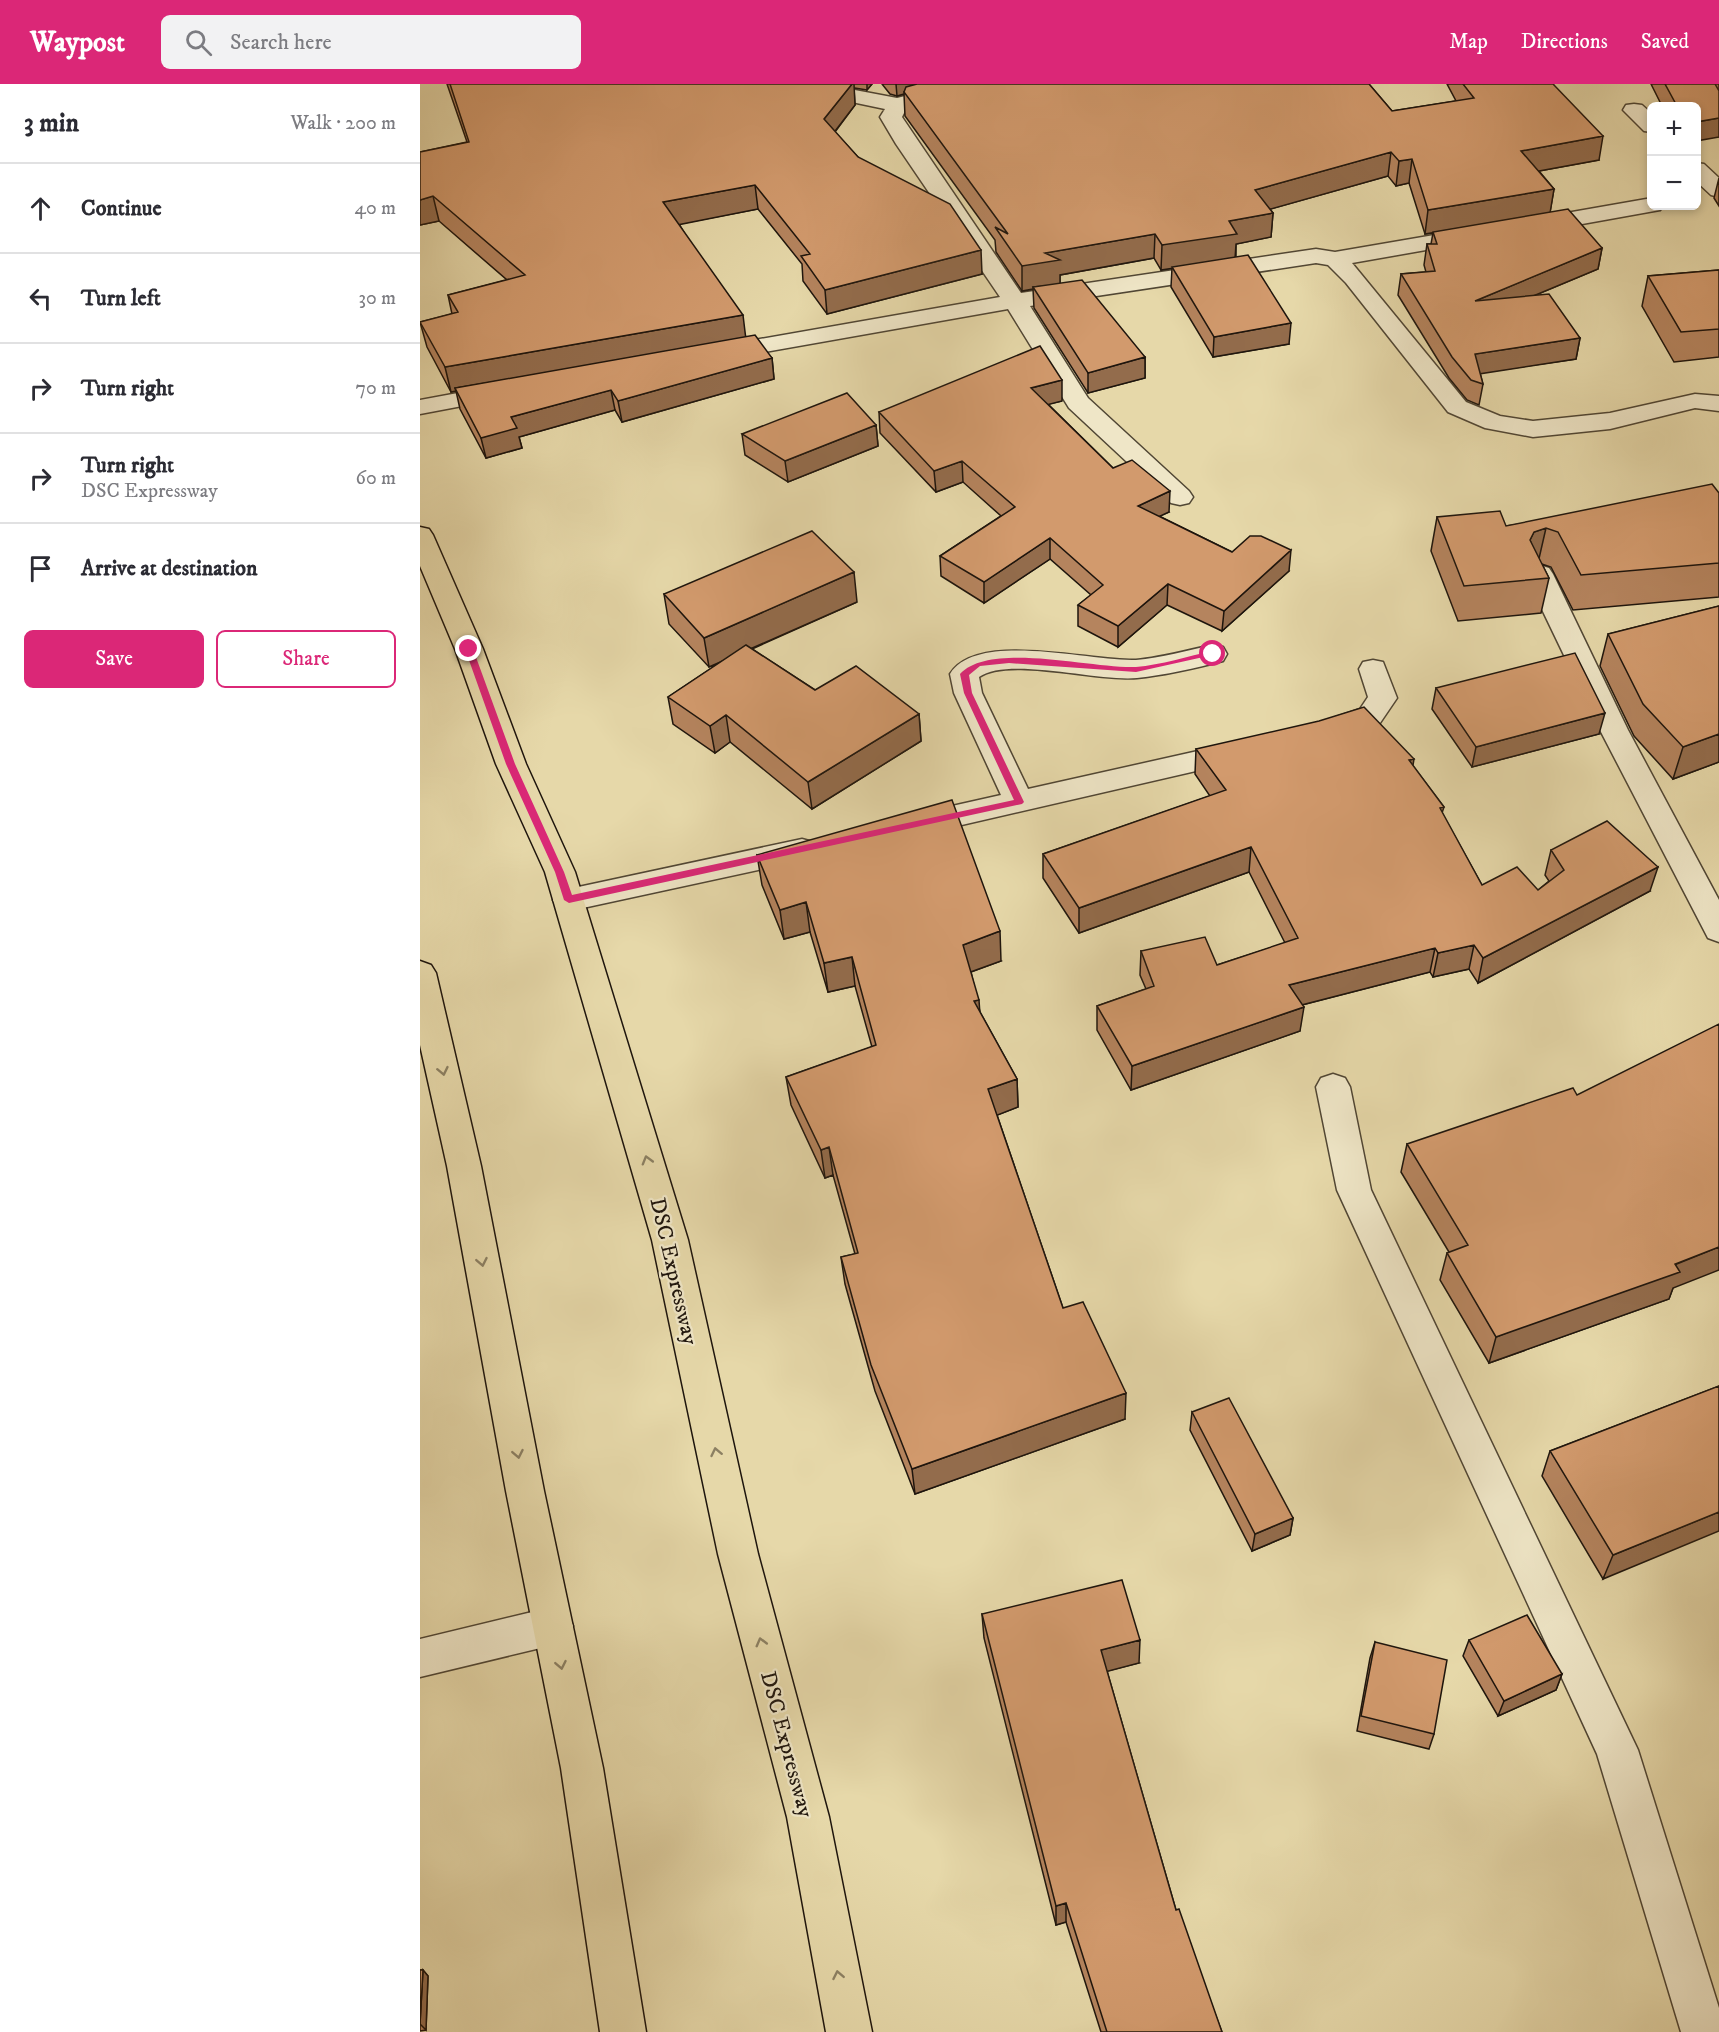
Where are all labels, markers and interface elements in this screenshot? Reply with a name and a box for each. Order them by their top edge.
search box [161,15,581,69]
text: Waypost [30,25,125,60]
icon: search [182,26,215,59]
text: Search here [230,29,332,56]
text: Map [1449,29,1488,55]
text: Directions [1521,29,1608,55]
text: Saved [1641,29,1689,55]
map controls [1647,102,1701,210]
button: + [1647,102,1701,156]
text: 3 min [24,107,79,140]
text: Walk · 200 m [290,111,396,136]
button: − [1647,156,1701,210]
icon: ahead [24,192,57,225]
text: Continue [81,195,162,222]
text: 40 m [354,196,396,221]
icon: left [24,282,57,315]
text: Turn left [81,285,161,312]
text: 30 m [358,286,396,311]
icon: right [24,372,57,405]
text: Turn right [81,375,174,402]
text: 70 m [355,376,396,401]
text: Turn right [81,452,174,479]
icon: right [24,462,57,495]
text: 60 m [356,466,396,491]
text: DSC Expressway [81,479,218,504]
icon: arrive [24,552,57,585]
text: Arrive at destination [81,555,258,582]
button: Save [24,630,204,688]
button: Share [216,630,396,688]
route end [455,635,481,661]
route start [1199,640,1225,666]
one-way arrow [435,1066,448,1076]
one-way arrow [641,1155,654,1165]
street label: DSC Expressway [643,1195,704,1348]
one-way arrow [475,1257,488,1267]
one-way arrow [710,1447,723,1457]
one-way arrow [511,1448,524,1458]
one-way arrow [756,1637,768,1647]
one-way arrow [554,1660,567,1670]
street label: DSC Expressway [754,1668,819,1821]
one-way arrow [832,1970,845,1980]

